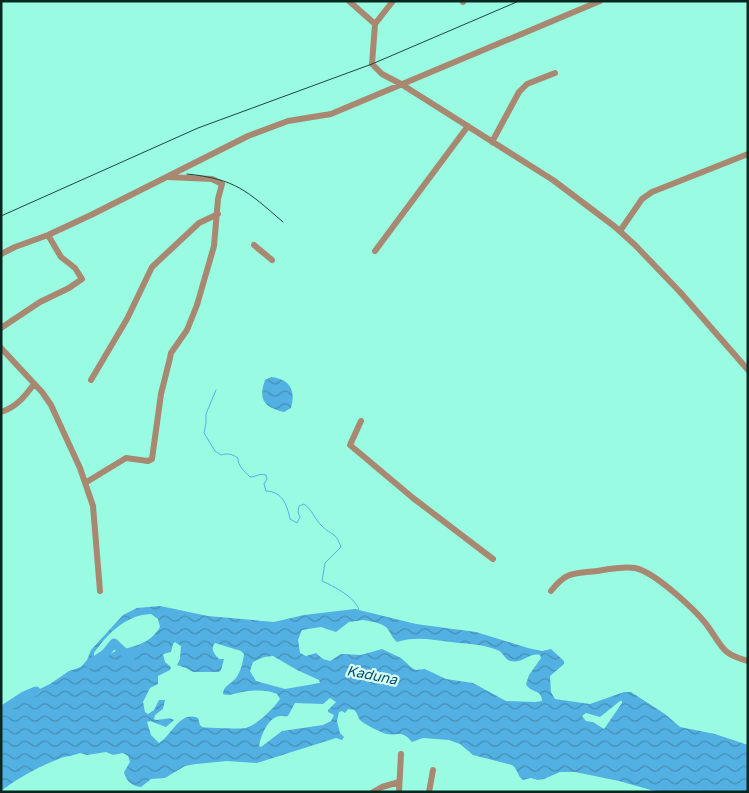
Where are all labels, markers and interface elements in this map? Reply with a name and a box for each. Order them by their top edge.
water label: Kaduna [345,661,400,688]

